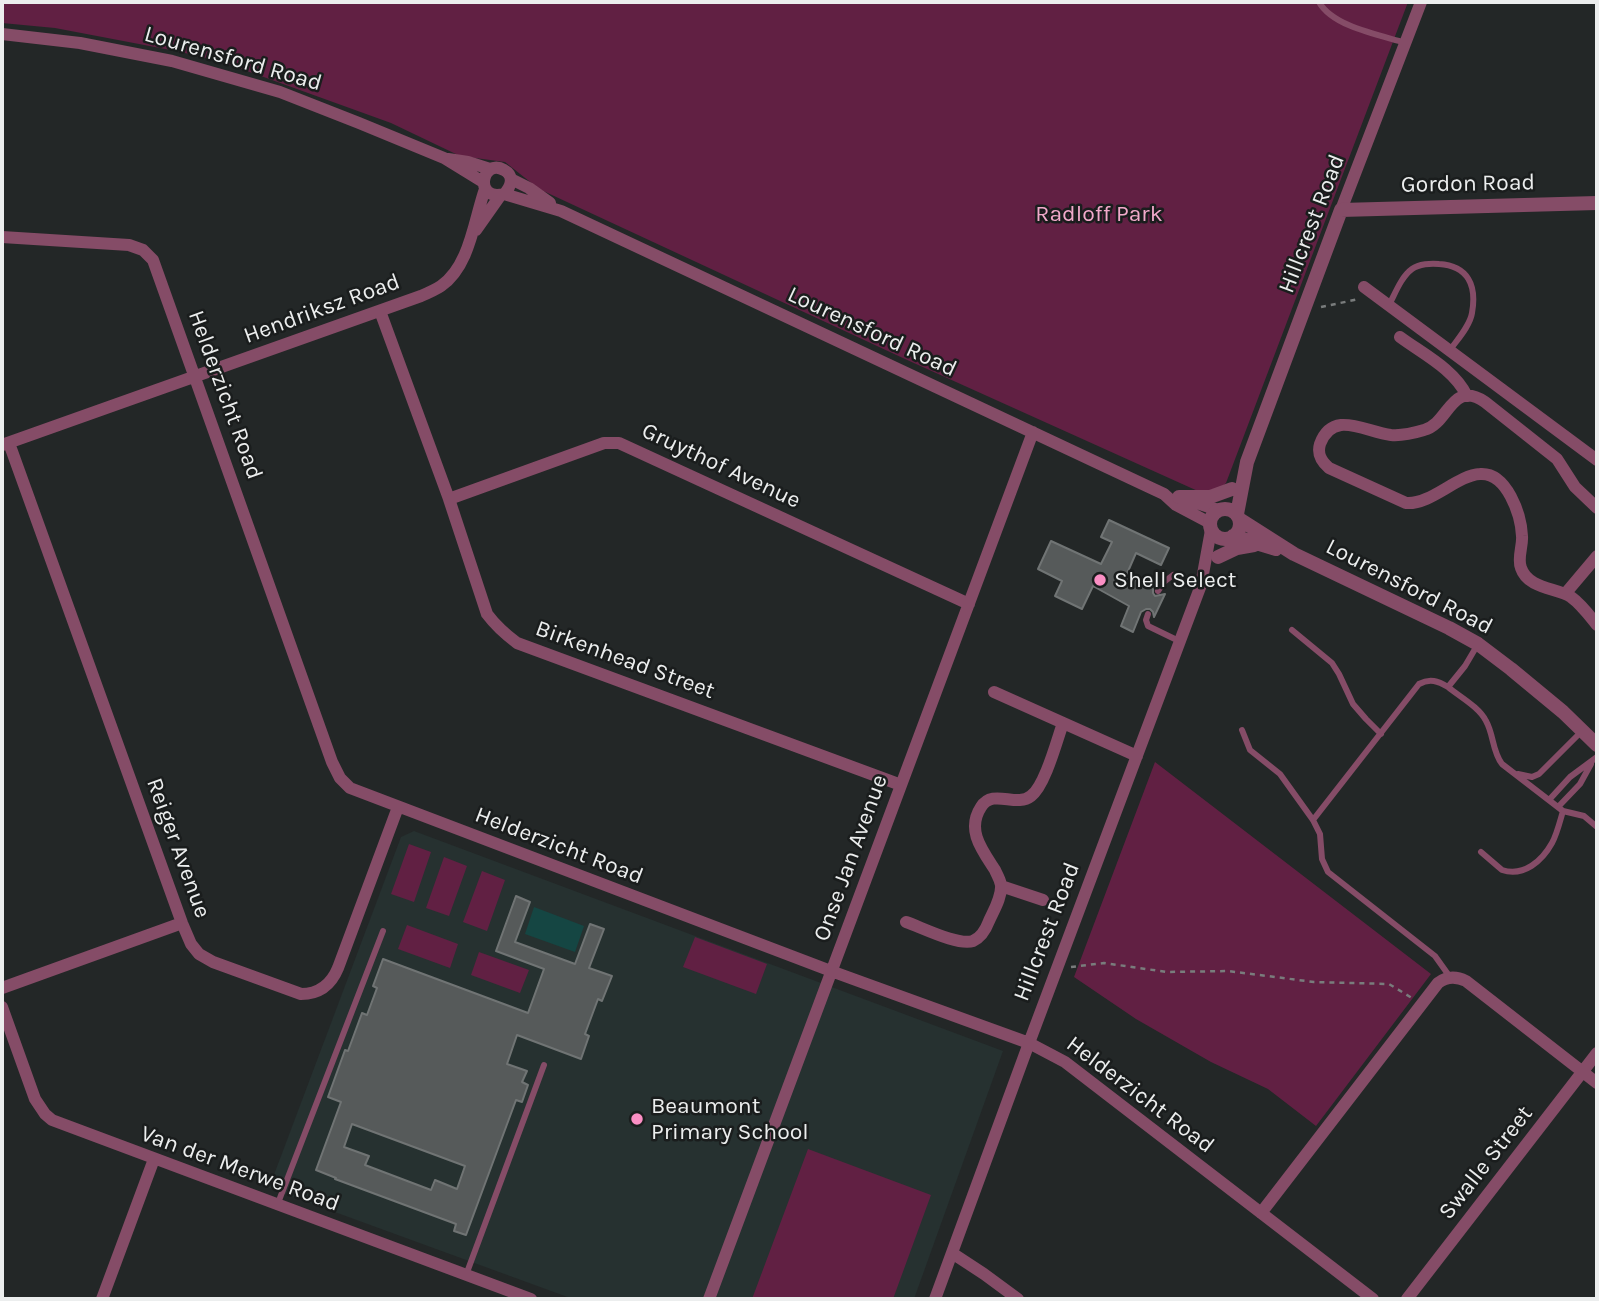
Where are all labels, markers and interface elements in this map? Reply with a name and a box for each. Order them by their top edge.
street label: Lourensford Road [141,20,325,98]
street label: Hillcrest Road [1273,151,1351,297]
street label: Gordon Road [1401,169,1535,199]
park label: Radloff Park [1035,200,1163,228]
street label: Hendriksz Road [240,268,404,350]
street label: Lourensford Road [783,281,961,383]
street label: Helderzicht Road [182,307,268,483]
street label: Gruythof Avenue [637,417,805,515]
street label: Lourensford Road [1321,533,1497,641]
place label: Shell Select [1114,566,1236,594]
marker: Shell Select [1092,572,1108,588]
street label: Birkenhead Street [532,615,718,705]
street label: Onse Jan Avenue [808,771,894,945]
street label: Reiger Avenue [140,774,216,922]
street label: Helderzicht Road [471,801,647,891]
street label: Hillcrest Road [1008,859,1086,1005]
street label: Helderzicht Road [1061,1030,1219,1160]
place label: Beaumont Primary School [651,1092,809,1146]
street label: Swalle Street [1433,1101,1539,1225]
marker: Beaumont Primary School [629,1111,645,1127]
street label: Van der Merwe Road [137,1120,343,1218]

